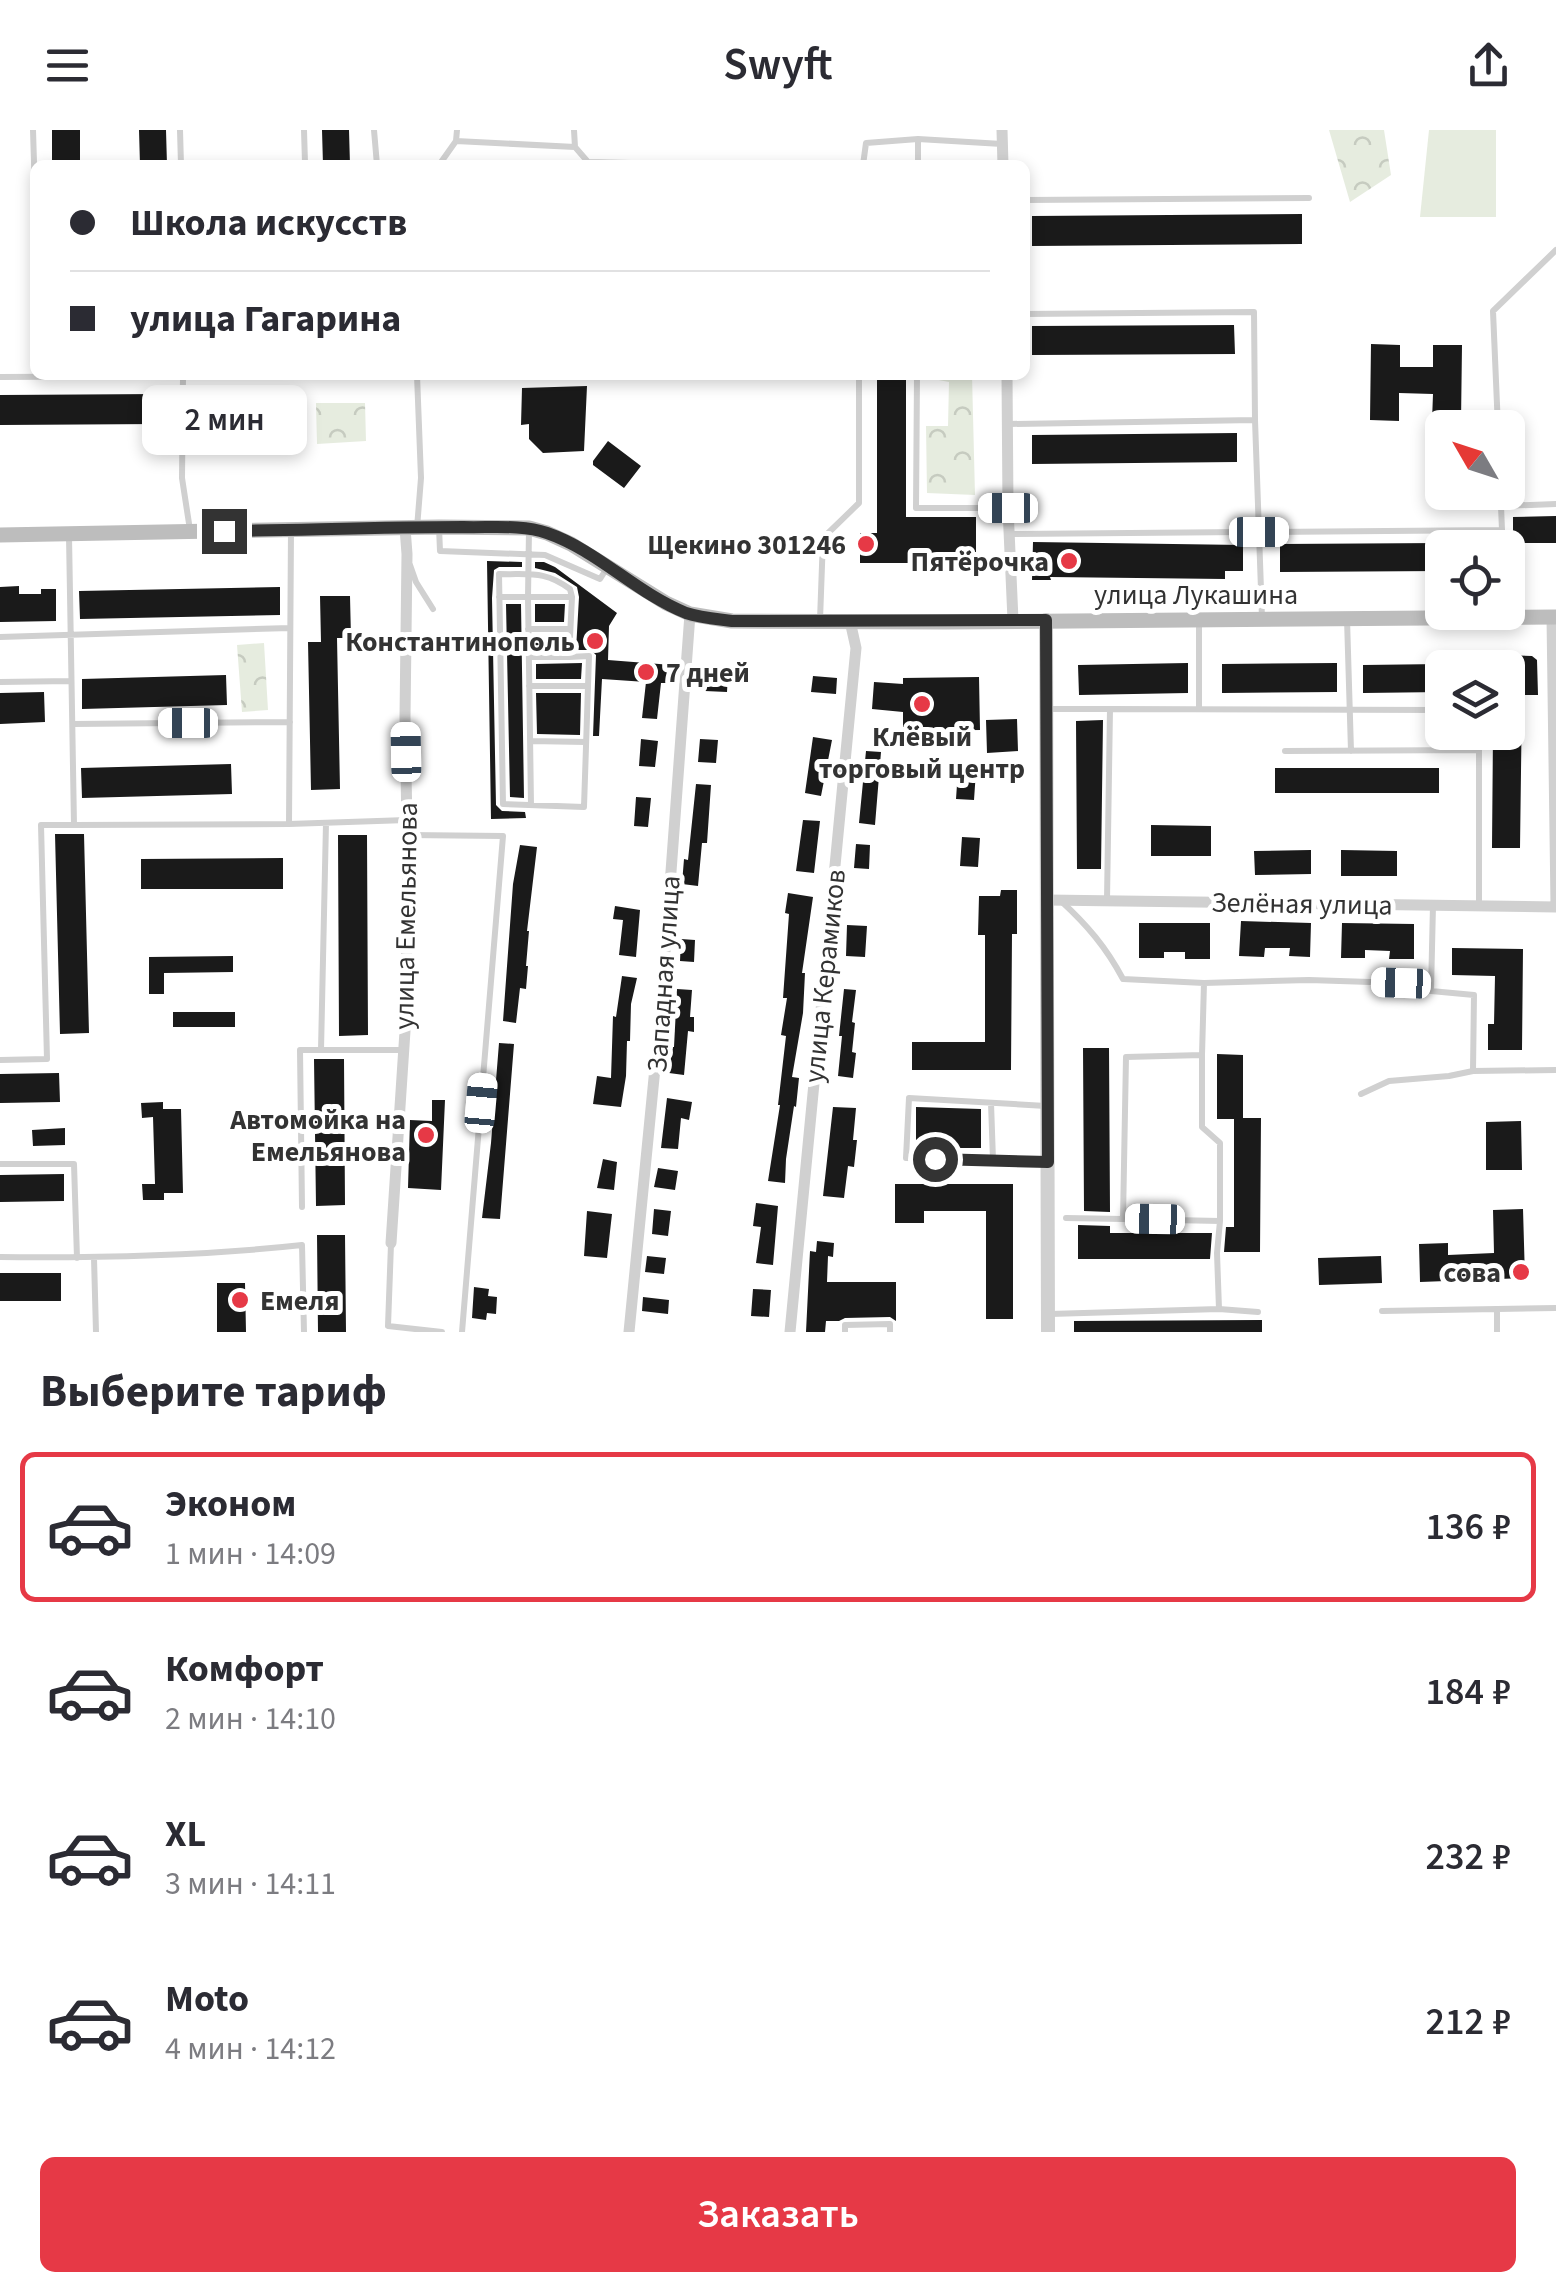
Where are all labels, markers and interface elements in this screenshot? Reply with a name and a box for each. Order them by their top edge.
text: Swyft [723,33,833,97]
icon: menu [40,38,95,93]
icon: share [1461,38,1516,93]
text: Школа искусств [130,196,407,250]
text: улица Гагарина [130,292,401,346]
callout: 2 мин [142,386,306,456]
text: 2 мин [184,397,265,443]
north arrow [1425,410,1525,510]
map controls [1425,410,1525,750]
car [978,493,1038,523]
route end [202,509,247,554]
car [1229,517,1289,547]
place label: Щекино 301246 [647,525,846,565]
button: locate [1425,530,1525,630]
marker: Щекино 301246 [855,533,877,555]
place label: Пятёрочка [911,542,1049,582]
marker: Пятёрочка [1058,550,1080,572]
street label: улица Лукашина [1094,575,1298,615]
place label: Константинополь [345,622,575,662]
marker: Константинополь [584,630,606,652]
button: layers [1425,650,1525,750]
place label: 7 дней [666,653,750,693]
marker: 7 дней [635,661,657,683]
marker: Клёвый торговый центр [911,693,933,715]
car [158,708,218,738]
place label: Клёвый торговый центр [819,717,1025,789]
car [390,722,422,782]
street label: улица Емельянова [384,802,428,1030]
street label: улица Керамиков [794,867,856,1085]
street label: Западная улица [637,874,691,1074]
street label: Зелёная улица [1211,882,1393,926]
car [1370,967,1432,999]
car [463,1072,499,1134]
place label: Автомойка на Емельянова [229,1100,406,1172]
marker: Автомойка на Емельянова [415,1124,437,1146]
route start [913,1137,958,1182]
car [1125,1203,1185,1235]
place label: сова [1444,1253,1501,1293]
marker: сова [1510,1261,1532,1283]
place label: Емеля [260,1281,340,1321]
marker: Емеля [229,1289,251,1311]
text: Выберите тариф [40,1360,387,1424]
text: Эконом [165,1477,296,1531]
icon: car [45,1482,135,1572]
text: 136 ₽ [1425,1500,1511,1554]
text: 1 мин · 14:09 [165,1531,336,1577]
text: Комфорт [165,1642,324,1696]
icon: car [45,1647,135,1737]
text: 184 ₽ [1425,1665,1511,1719]
text: 2 мин · 14:10 [165,1696,336,1742]
text: XL [165,1807,206,1861]
icon: car [45,1812,135,1902]
text: 232 ₽ [1425,1830,1511,1884]
text: 3 мин · 14:11 [165,1861,336,1907]
text: Moto [165,1972,249,2026]
icon: car [45,1977,135,2067]
text: 212 ₽ [1425,1995,1511,2049]
text: 4 мин · 14:12 [165,2026,336,2072]
button: Заказать [40,2157,1516,2272]

